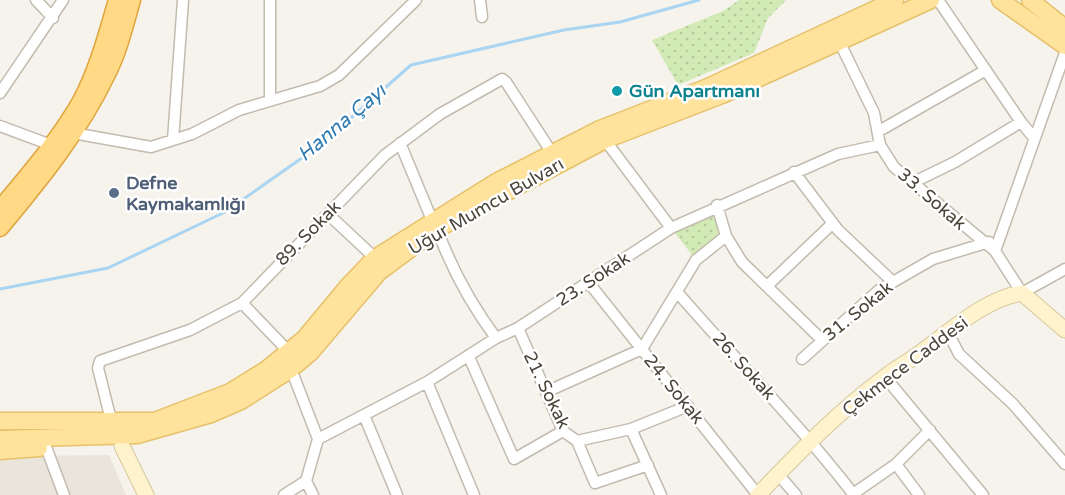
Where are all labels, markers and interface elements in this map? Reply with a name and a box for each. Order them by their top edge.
water label: Hanna Çayı [293,79,392,167]
place label: Gün Apartmanı [629,80,760,102]
marker: Gün Apartmanı [610,84,624,98]
street label: Uğur Mumcu Bulvarı [404,153,568,259]
street label: 33. Sokak [893,163,971,235]
place label: Defne Kaymakamlığı [126,172,245,215]
marker: Defne Kaymakamlığı [107,186,121,200]
street label: 89. Sokak [271,196,345,270]
street label: 23. Sokak [552,247,634,311]
street label: 31. Sokak [819,276,898,346]
street label: Çekmece Caddesi [838,311,972,421]
street label: 26. Sokak [708,328,780,405]
street label: 21. Sokak [519,348,575,433]
street label: 24. Sokak [639,350,709,429]

